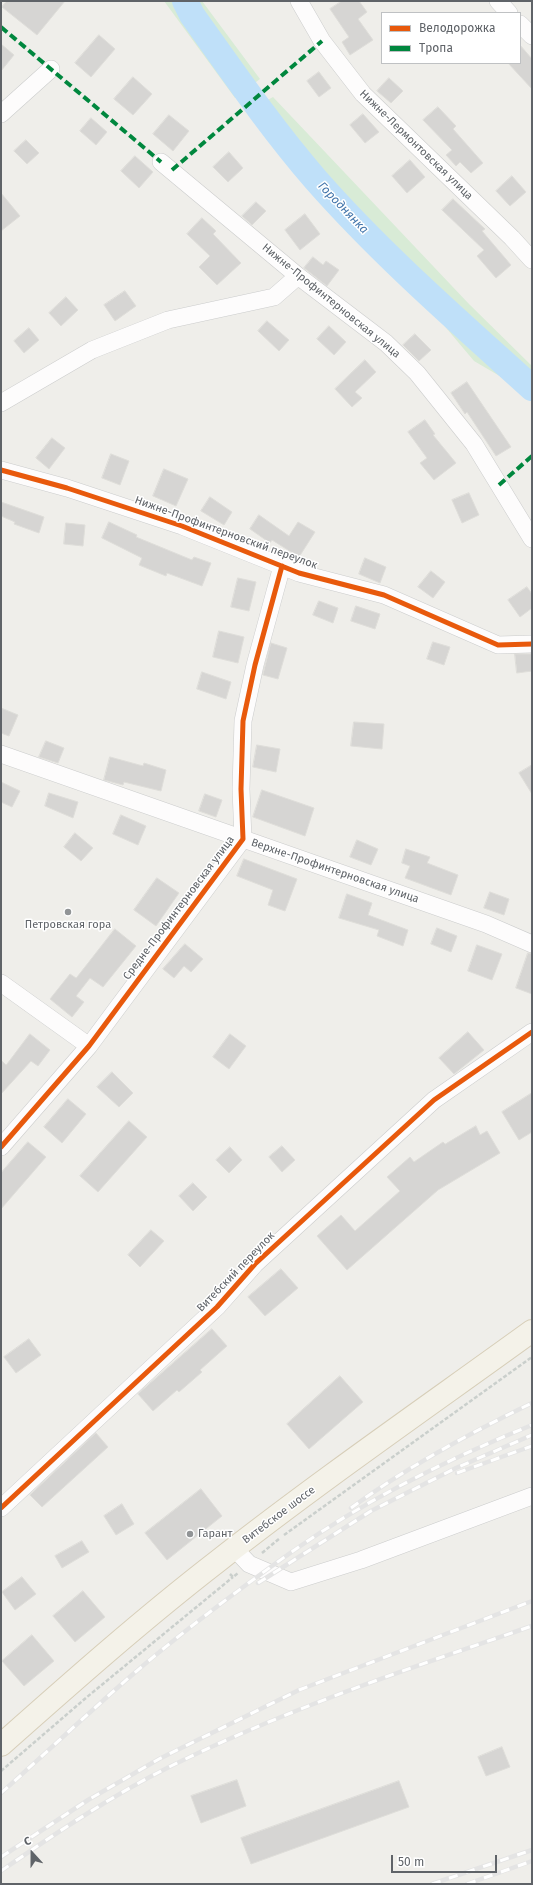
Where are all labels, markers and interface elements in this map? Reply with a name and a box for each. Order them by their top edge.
legend [381,12,521,64]
text: Велодорожка [419,21,495,35]
text: Тропа [419,41,453,55]
street label: Нижне-Лермонтовская улица [357,87,475,203]
water label: Городнянка [315,179,371,237]
street label: Нижне-Профинтерновская улица [259,241,403,361]
street label: Нижне-Профинтерновский переулок [133,494,319,572]
street label: Средне-Профинтерновская улица [121,833,237,983]
street label: Верхне-Профинтерновская улица [249,836,421,906]
marker: Петровская гора [63,907,73,917]
place label: Петровская гора [25,918,111,932]
street label: Витебский переулок [194,1229,278,1315]
street label: Витебское шоссе [240,1483,318,1547]
place label: Гарант [198,1527,232,1541]
marker: Гарант [185,1529,195,1539]
north arrow [12,1833,52,1873]
text: С [22,1834,33,1849]
scale bar [393,1847,499,1873]
text: 50 m [398,1855,424,1869]

